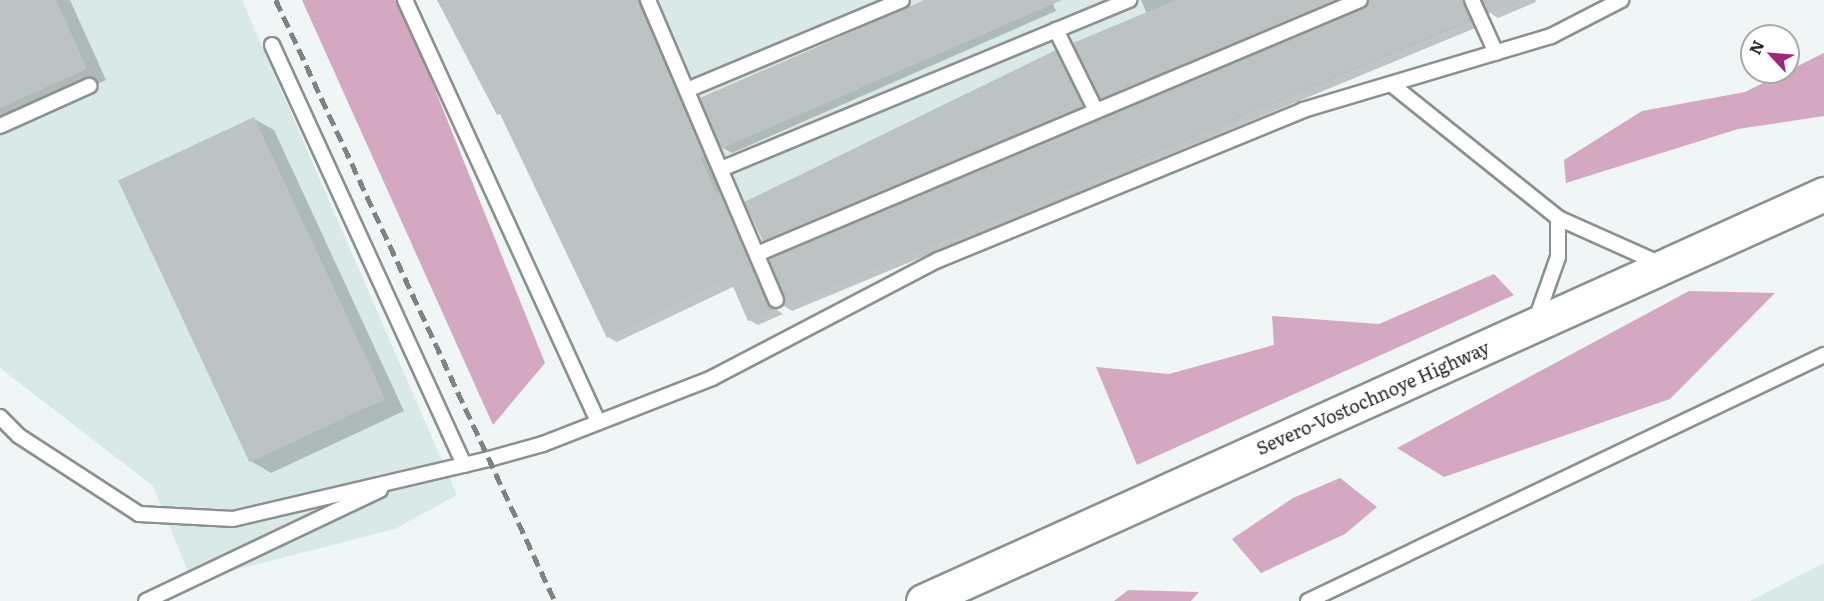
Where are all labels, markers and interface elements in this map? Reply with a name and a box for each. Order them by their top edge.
north arrow [1740,24,1800,84]
text: N [1742,36,1769,58]
street label: Severo-Vostochnoye Highway [1253,337,1493,459]

